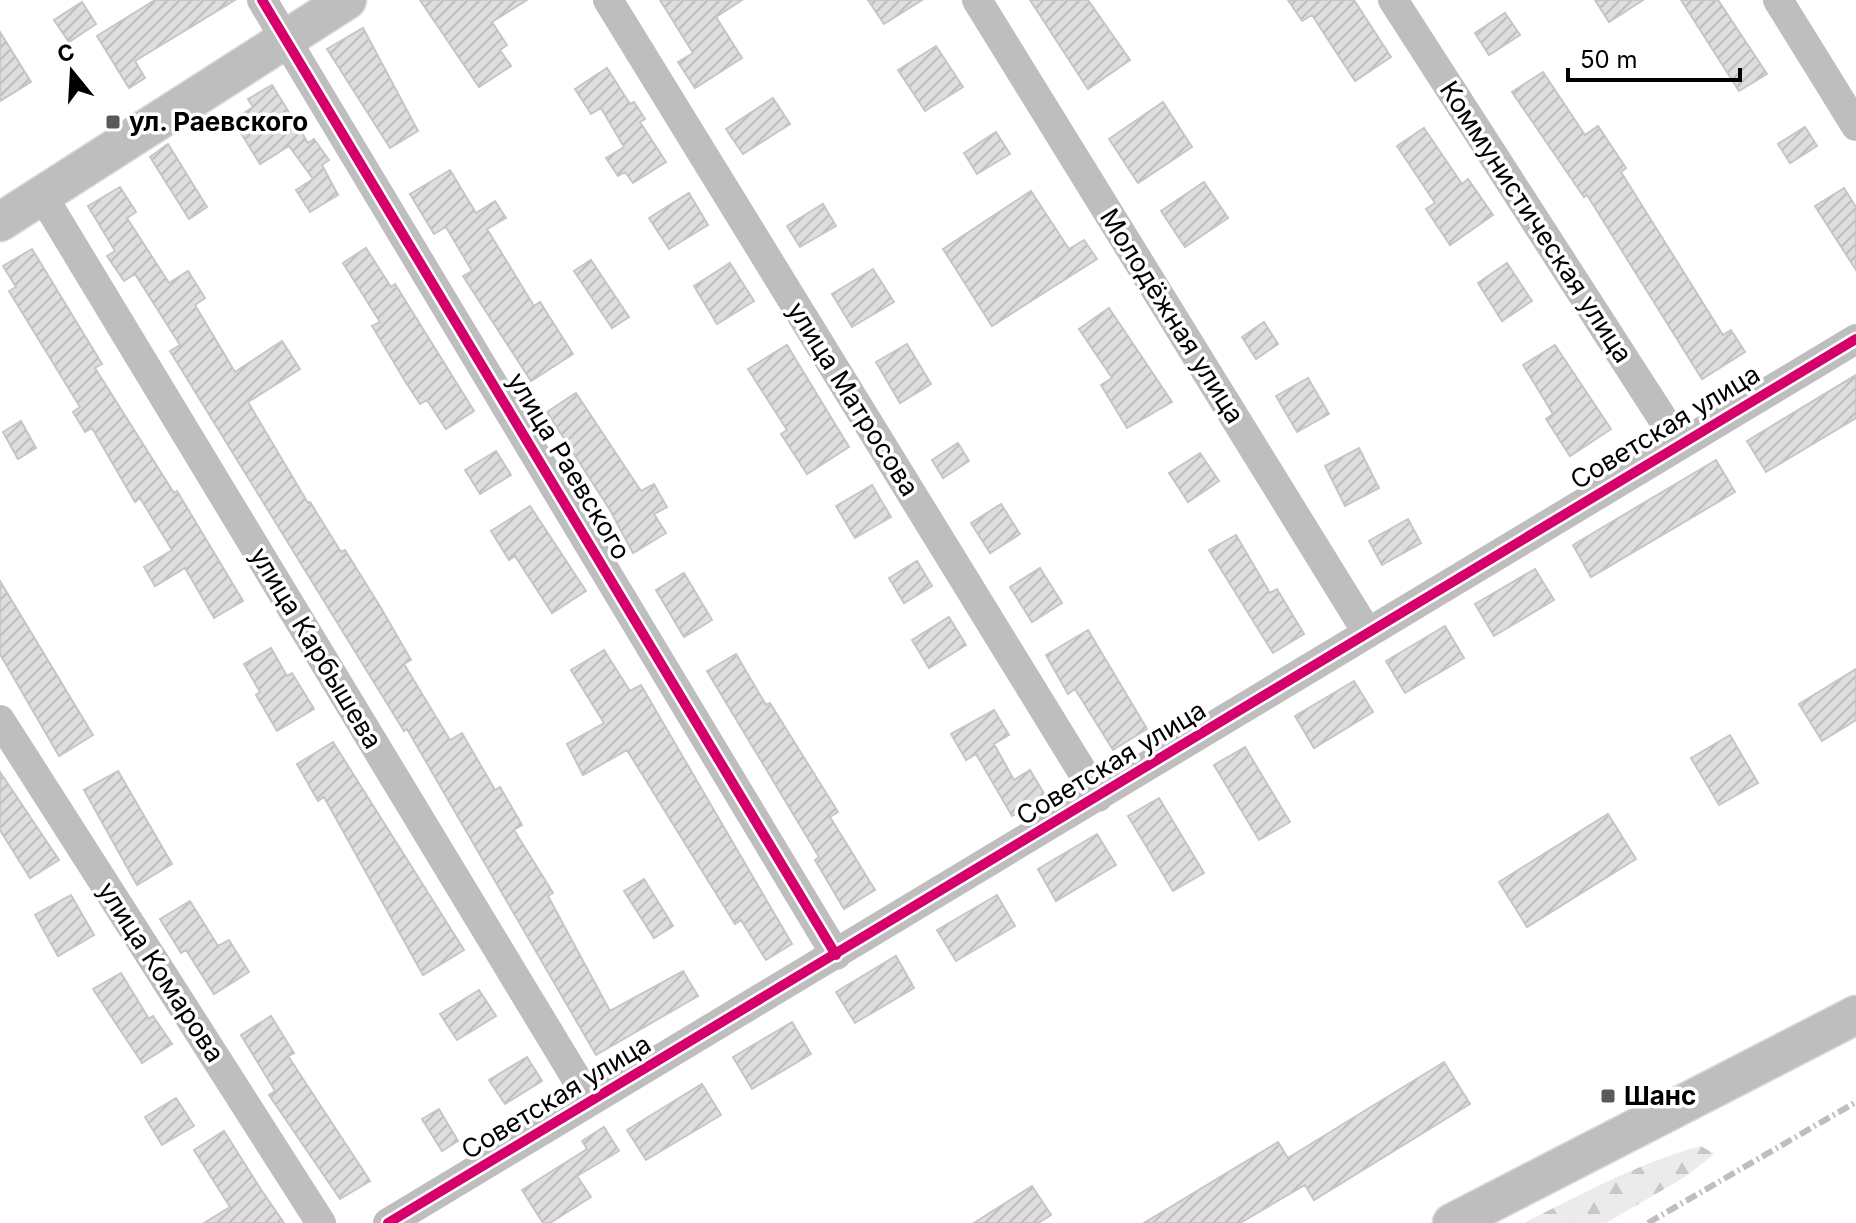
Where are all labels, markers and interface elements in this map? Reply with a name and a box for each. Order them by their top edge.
north arrow [32,32,112,112]
scale bar [1568,32,1740,82]
text: С [54,38,78,68]
text: 50 m [1580,45,1638,74]
street label: Коммунистическая улица [1434,75,1639,368]
place label: ул. Раевского [129,106,308,137]
marker: ул. Раевского [104,113,122,131]
street label: Молодёжная улица [1094,203,1251,429]
street label: улица Матросова [781,296,926,502]
street label: Советская улица [1565,358,1765,495]
street label: улица Раевского [501,367,637,565]
street label: улица Карбышева [244,541,389,754]
street label: Советская улица [1011,694,1211,831]
street label: улица Комарова [92,876,231,1068]
street label: Советская улица [456,1028,656,1165]
place label: Шанс [1624,1080,1696,1111]
marker: Шанс [1599,1087,1617,1105]

